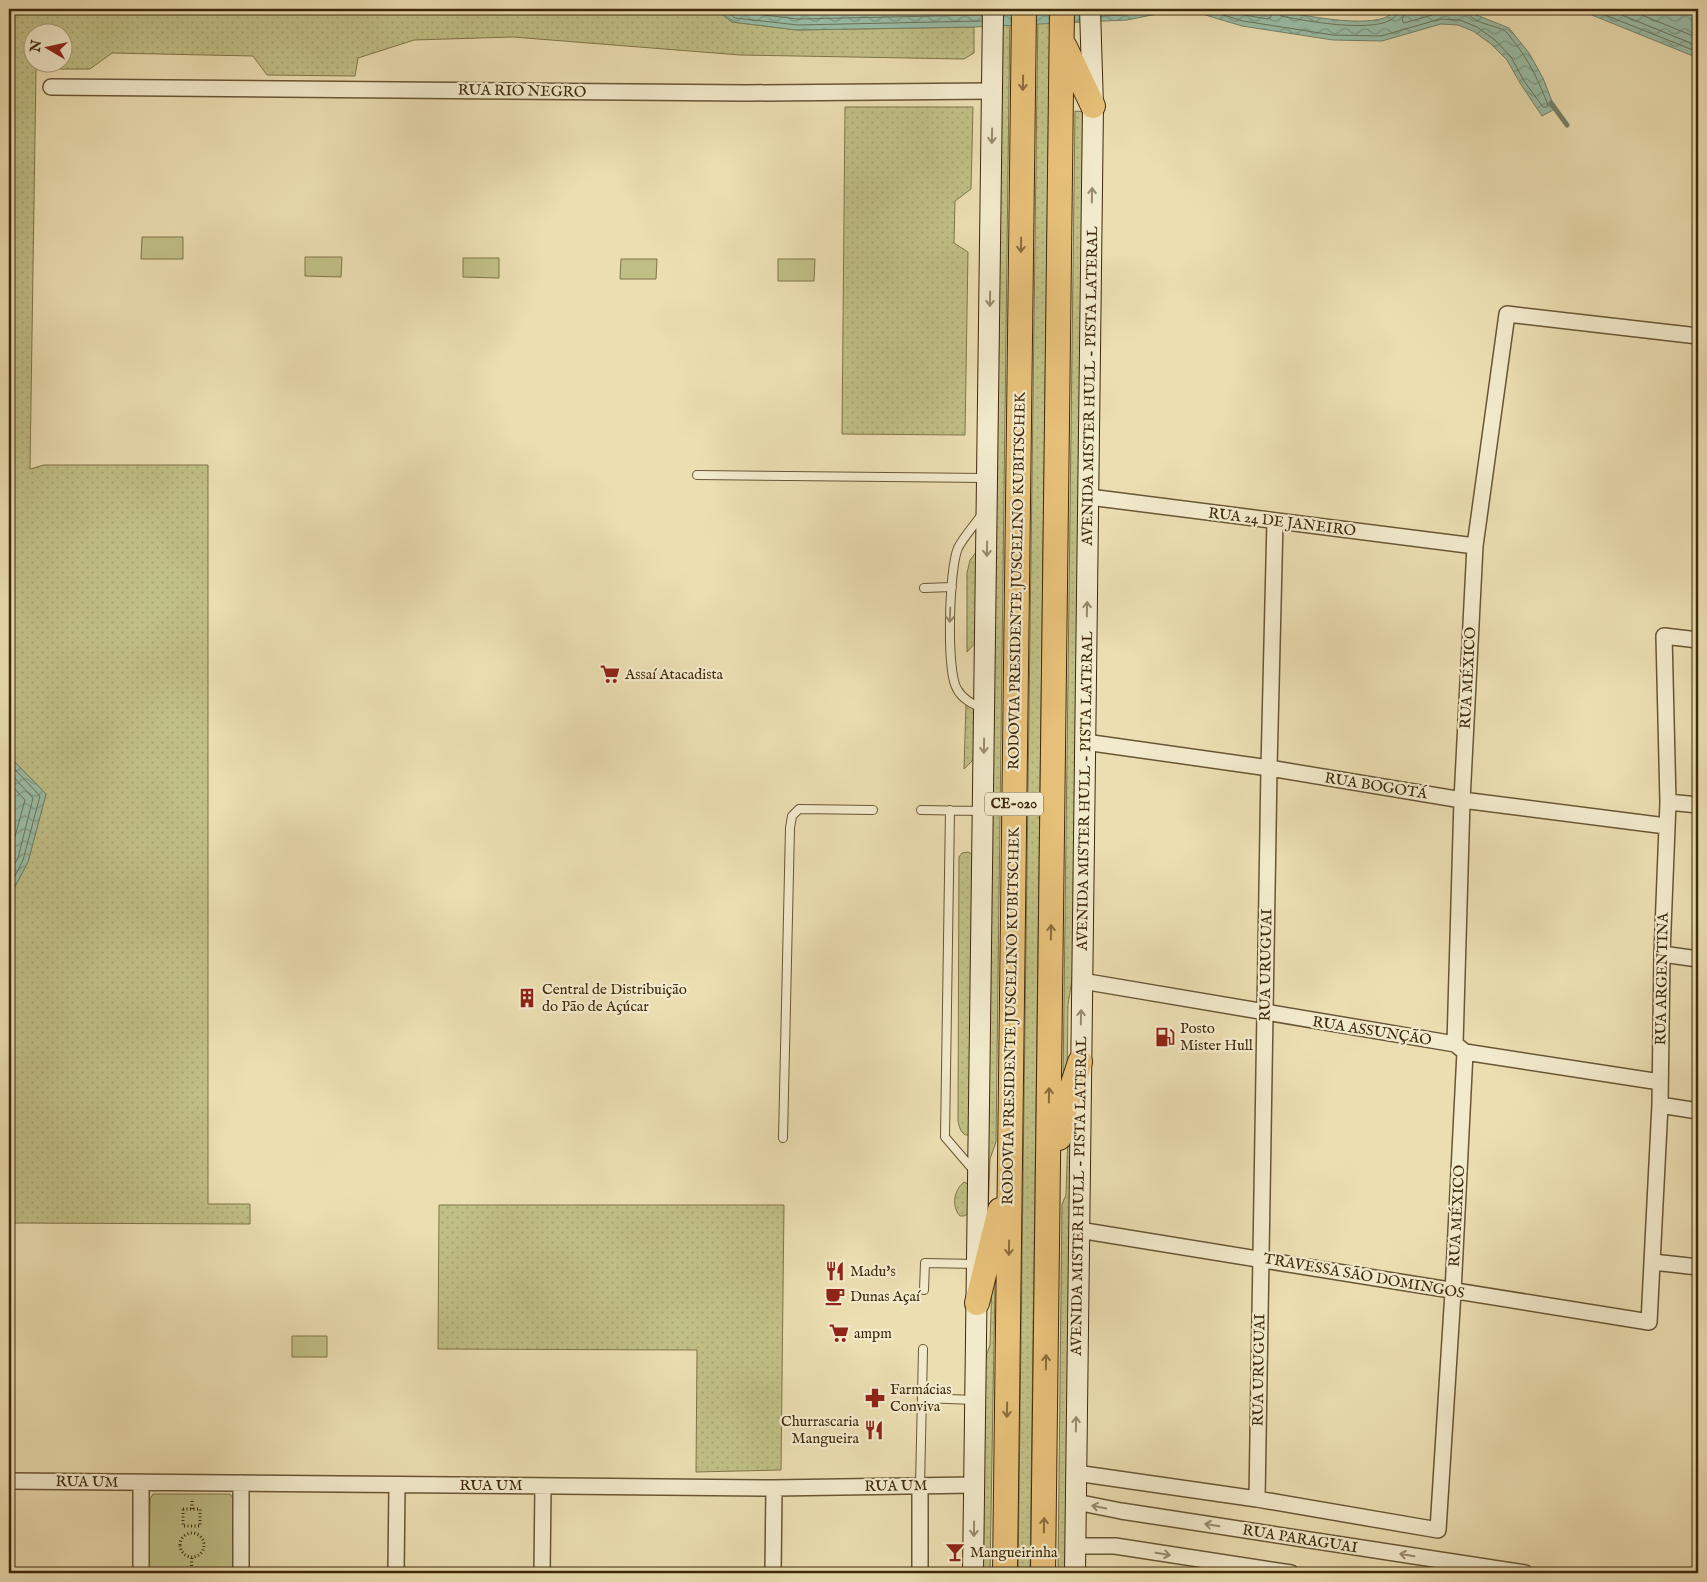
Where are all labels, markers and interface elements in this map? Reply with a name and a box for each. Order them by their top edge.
north arrow [22,22,72,72]
text: N [26,39,46,55]
one-way arrow [1019,74,1028,90]
street label: RUA RIO NEGRO [458,80,586,102]
one-way arrow [987,128,997,144]
one-way arrow [1087,187,1097,204]
street label: AVENIDA MISTER HULL - PISTA LATERAL [1078,226,1102,547]
one-way arrow [1016,236,1026,253]
one-way arrow [985,290,995,307]
street label: RODOVIA PRESIDENTE JUSCELINO KUBITSCHEK [1004,392,1030,770]
street label: RUA 24 DE JANEIRO [1207,504,1357,540]
one-way arrow [982,540,992,557]
one-way arrow [1082,602,1092,618]
one-way arrow [946,607,955,623]
street label: RUA MÉXICO [1456,626,1480,730]
street label: AVENIDA MISTER HULL - PISTA LATERAL [1073,631,1097,952]
supermarket icon: Assaí Atacadista [599,663,621,685]
place label: Assaí Atacadista [624,665,724,684]
one-way arrow [979,738,989,754]
street label: RUA BOGOTÁ [1323,769,1430,804]
road number: CE-020 [985,792,1043,816]
street label: RODOVIA PRESIDENTE JUSCELINO KUBITSCHEK [998,827,1024,1205]
street label: RUA URUGUAI [1256,908,1276,1022]
street label: RUA ARGENTINA [1651,912,1673,1046]
one-way arrow [1046,924,1056,940]
place label: Central de Distribuição do Pão de Açúcar [542,980,687,1016]
building icon: Central de Distribuição do Pão de Açúcar [516,987,538,1009]
one-way arrow [1076,1009,1086,1026]
street label: RUA ASSUNÇÃO [1311,1012,1433,1050]
place label: Posto Mister Hull [1180,1019,1254,1055]
fuel station icon: Posto Mister Hull [1154,1026,1176,1048]
street label: AVENIDA MISTER HULL - PISTA LATERAL [1067,1036,1091,1357]
one-way arrow [1044,1087,1054,1103]
street label: RUA MÉXICO [1445,1164,1469,1268]
one-way arrow [1004,1239,1014,1255]
street label: TRAVESSA SÃO DOMINGOS [1262,1249,1466,1303]
restaurant icon: Madu's [824,1260,846,1282]
place label: Madu's [850,1262,896,1281]
cafe icon: Dunas Açaí [824,1285,846,1307]
place label: Dunas Açaí [850,1287,921,1306]
street label: RUA URUGUAI [1249,1313,1269,1427]
supermarket icon: ampm [828,1322,850,1344]
place label: ampm [854,1324,892,1343]
one-way arrow [1041,1354,1051,1370]
place label: Farmácias Conviva [890,1380,952,1416]
pharmacy icon: Farmácias Conviva [864,1387,886,1409]
one-way arrow [1002,1402,1012,1418]
place label: Churrascaria Mangueira [781,1412,860,1448]
one-way arrow [1071,1417,1081,1433]
restaurant icon: Churrascaria Mangueira [863,1419,885,1441]
street label: RUA UM [55,1472,119,1492]
street label: RUA UM [459,1476,523,1495]
street label: RUA UM [864,1476,928,1496]
one-way arrow [1091,1501,1107,1511]
one-way arrow [1039,1517,1049,1533]
one-way arrow [969,1520,979,1537]
one-way arrow [1205,1520,1221,1530]
street label: RUA PARAGUAI [1241,1521,1360,1558]
bar icon: Mangueirinha [944,1541,966,1563]
place label: Mangueirinha [970,1543,1058,1562]
one-way arrow [1155,1549,1171,1559]
one-way arrow [1400,1550,1416,1560]

